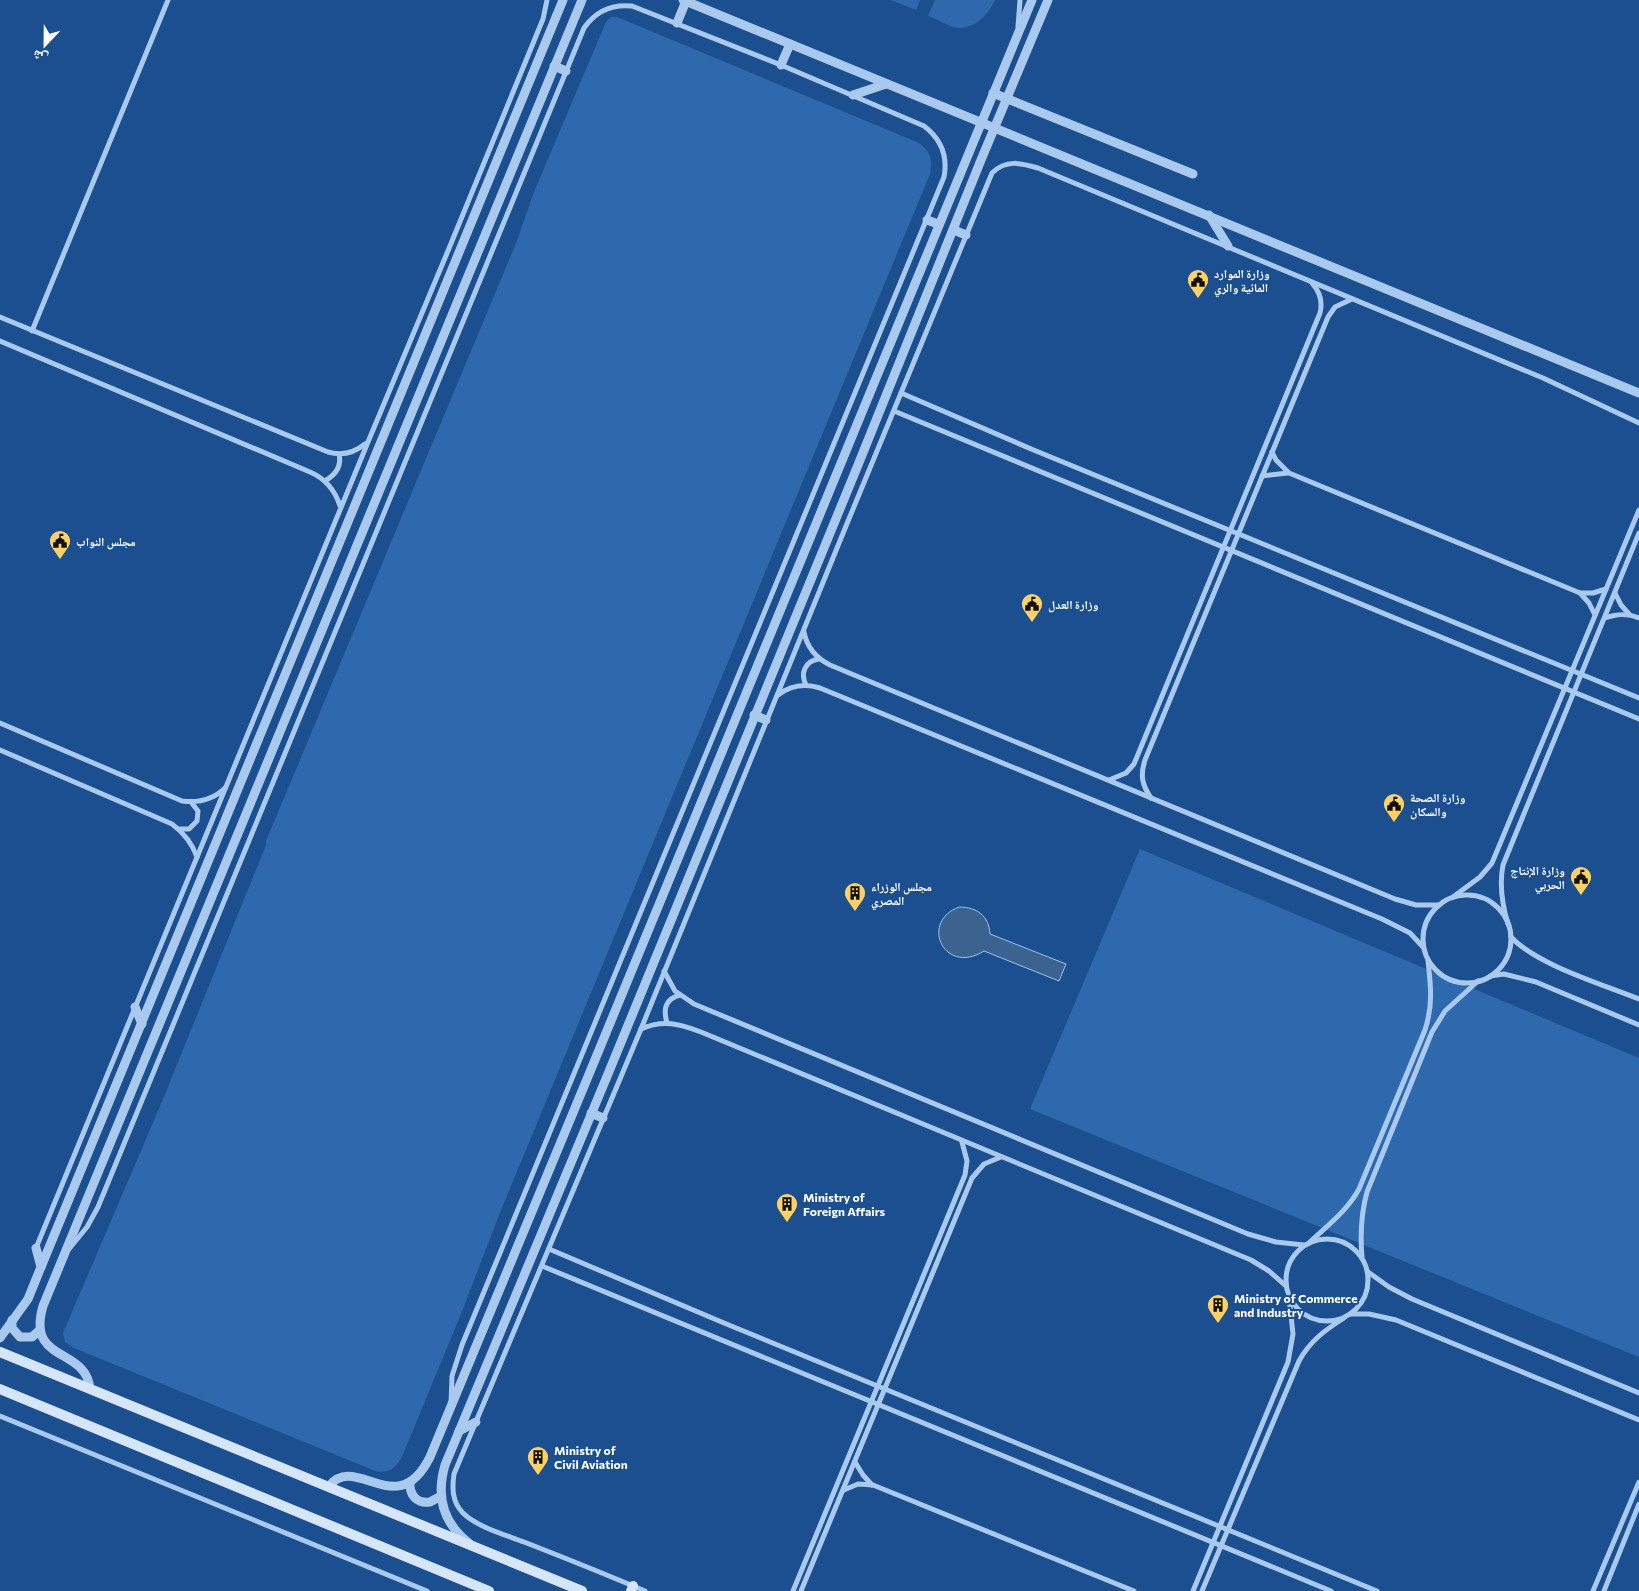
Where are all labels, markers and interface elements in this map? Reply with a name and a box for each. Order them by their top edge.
north arrow [20,20,70,70]
text: ش [30,46,50,68]
place label: وزارة الموارد المائية والري [1214,266,1270,298]
public building icon: وزارة الموارد المائية والري [1186,268,1210,299]
public building icon: مجلس النواب [48,529,72,560]
place label: مجلس النواب [76,534,136,550]
public building icon: وزارة العدل [1020,592,1044,623]
place label: وزارة العدل [1048,597,1098,613]
place label: وزارة الصحة والسكان [1410,790,1465,820]
public building icon: وزارة الصحة والسكان [1382,792,1406,823]
place label: وزارة الإنتاج الحربي [1510,863,1565,895]
public building icon: وزارة الإنتاج الحربي [1569,865,1593,896]
place label: مجلس الوزراء المصري [871,879,932,911]
building icon: مجلس الوزراء المصري [843,881,867,912]
place label: Ministry of Foreign Affairs [803,1190,885,1218]
building icon: Ministry of Foreign Affairs [775,1192,799,1223]
place label: Ministry of Commerce and Industry [1234,1291,1357,1319]
building icon: Ministry of Commerce and Industry [1206,1293,1230,1324]
place label: Ministry of Civil Aviation [554,1443,628,1471]
building icon: Ministry of Civil Aviation [526,1445,550,1476]

